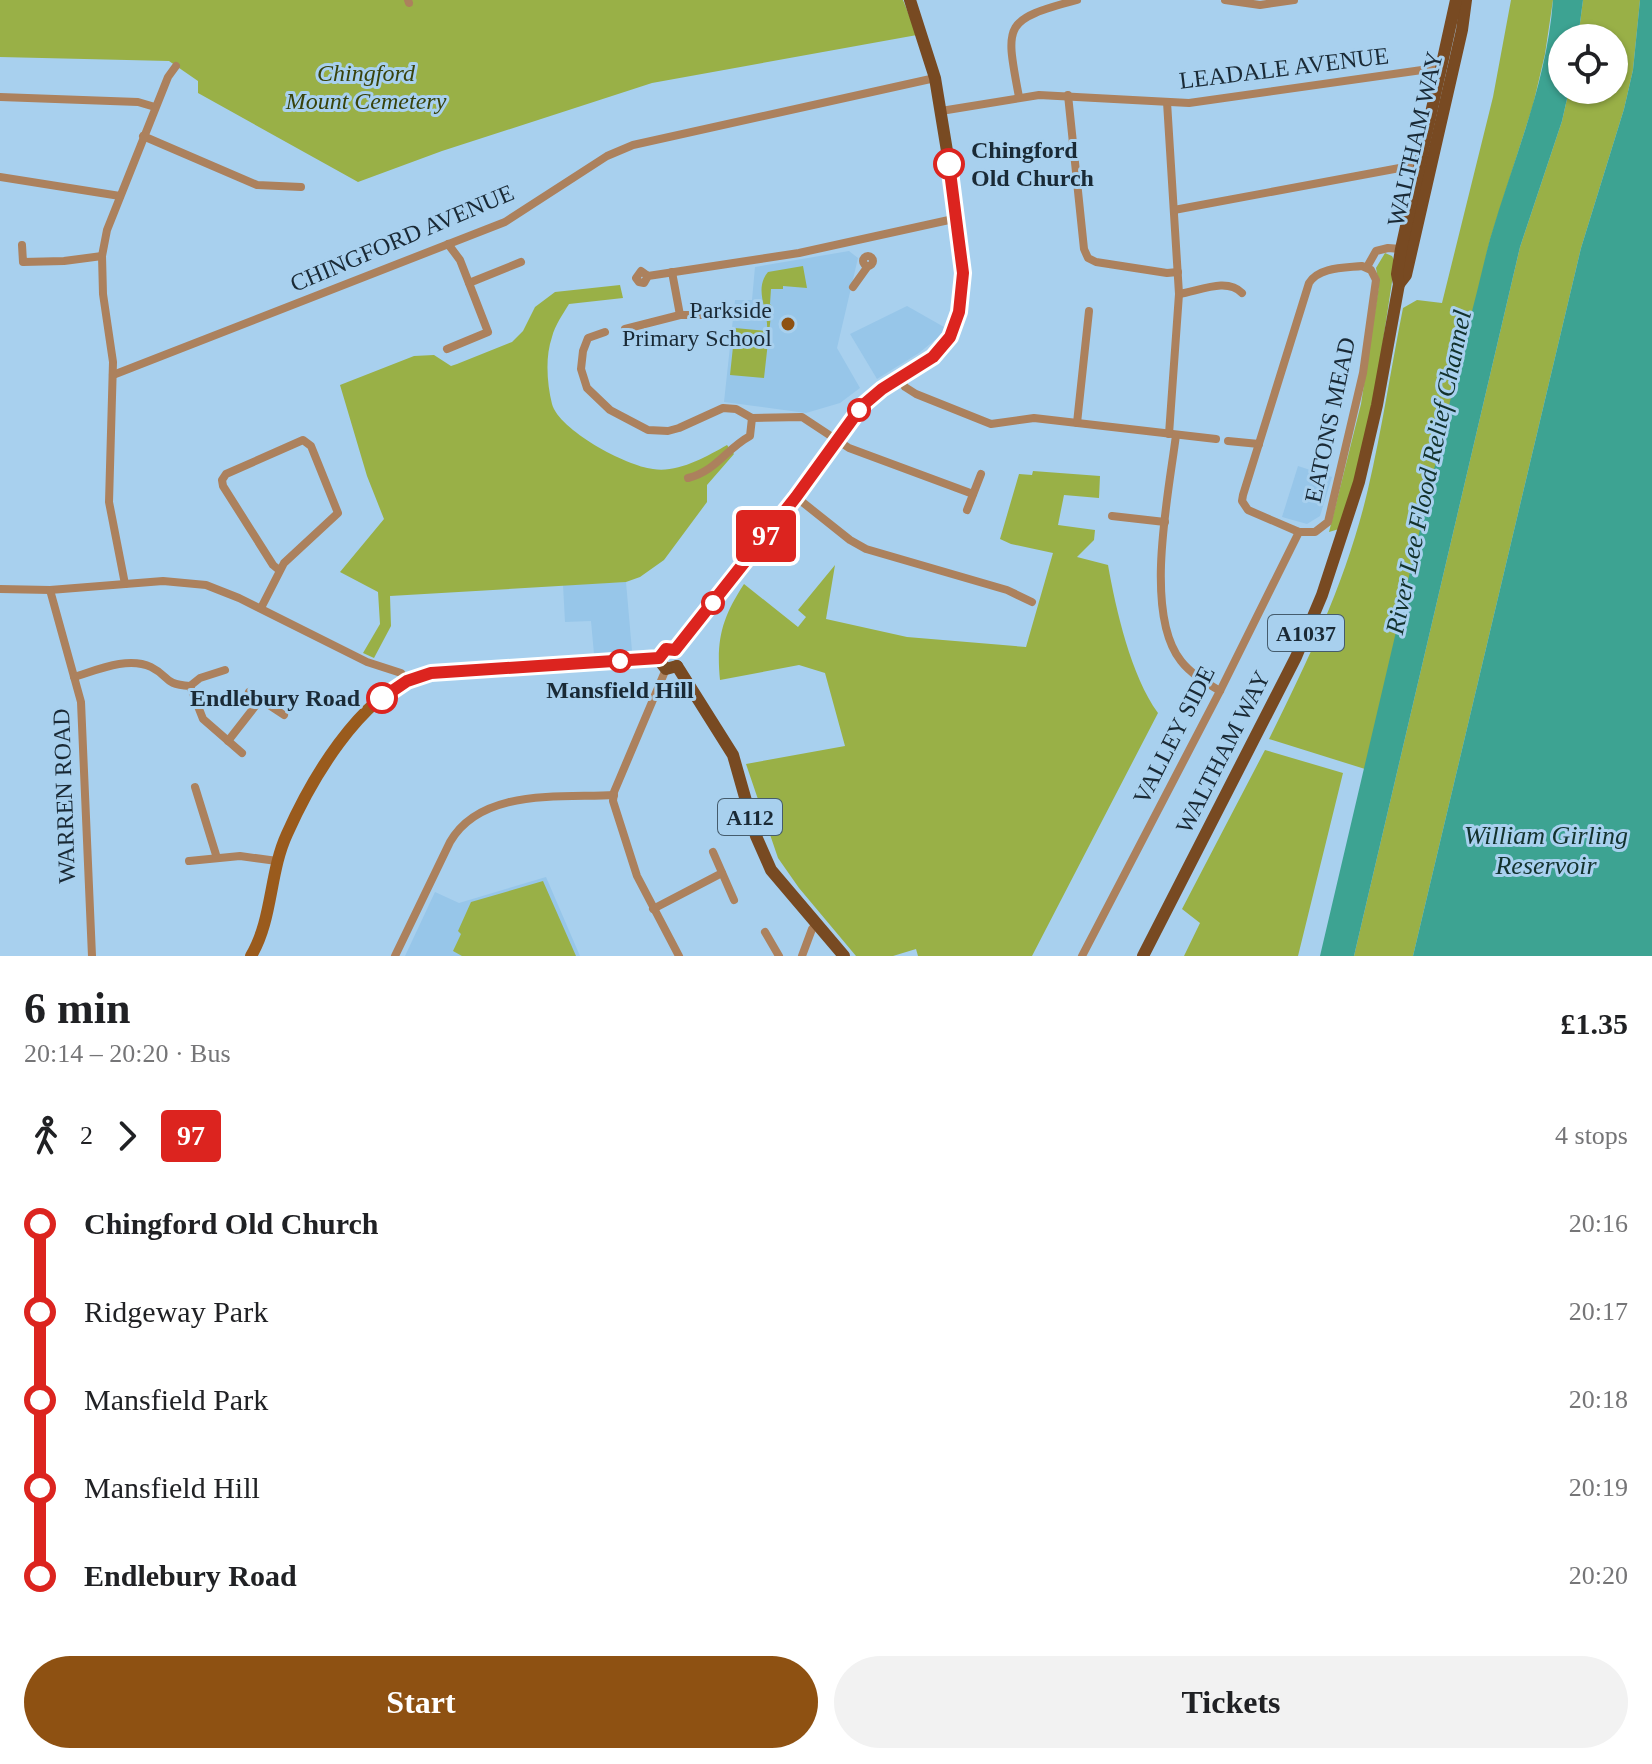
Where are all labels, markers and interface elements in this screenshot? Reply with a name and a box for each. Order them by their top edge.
map controls [1548,24,1628,104]
button: locate [1548,24,1628,104]
street label: LEADALE AVENUE [1178,42,1390,94]
street label: WALTHAM WAY [1382,49,1448,229]
park label: Chingford Mount Cemetery [285,60,447,114]
place label: Chingford Old Church [971,137,1094,191]
marker: Chingford Old Church [934,149,964,179]
street label: CHINGFORD AVENUE [286,179,518,297]
place label: Parkside Primary School [622,297,772,351]
water label: River Lee Flood Relief Channel [1380,307,1477,638]
marker: Parkside Primary School [779,315,797,333]
street label: EATONS MEAD [1300,335,1360,505]
unlabelled marker [848,399,870,421]
line badge: 97 [730,510,802,562]
text: 97 [752,520,780,551]
unlabelled marker [702,592,724,614]
road number: A1037 [1268,615,1344,651]
marker: Mansfield Hill [609,650,631,672]
street label: VALLEY SIDE [1128,662,1220,808]
street label: WALTHAM WAY [1171,667,1275,837]
place label: Mansfield Hill [546,677,694,703]
marker: Endlebury Road [367,683,397,713]
place label: Endlebury Road [190,685,361,711]
street label: WARREN ROAD [48,708,80,884]
road number: A112 [718,799,782,835]
water label: William Girling Reservoir [1464,821,1628,880]
text: 6 min [24,984,130,1033]
text: £1.35 [1561,1007,1628,1040]
text: 20:14 – 20:20 · Bus [24,1039,231,1068]
icon: walk [24,1114,68,1158]
icon: forward [105,1114,149,1158]
text: 97 [177,1120,205,1151]
text: 2 [80,1121,93,1150]
text: 4 stops [1555,1121,1628,1150]
text: Chingford Old Church [84,1207,379,1240]
text: 20:16 [1569,1209,1628,1238]
text: Ridgeway Park [84,1295,268,1328]
text: 20:17 [1569,1297,1628,1326]
text: Mansfield Park [84,1383,268,1416]
text: 20:18 [1569,1385,1628,1414]
text: Mansfield Hill [84,1471,260,1504]
text: 20:19 [1569,1473,1628,1502]
text: Endlebury Road [84,1559,297,1592]
text: 20:20 [1569,1561,1628,1590]
button: Start [24,1656,818,1748]
button: Tickets [834,1656,1628,1748]

